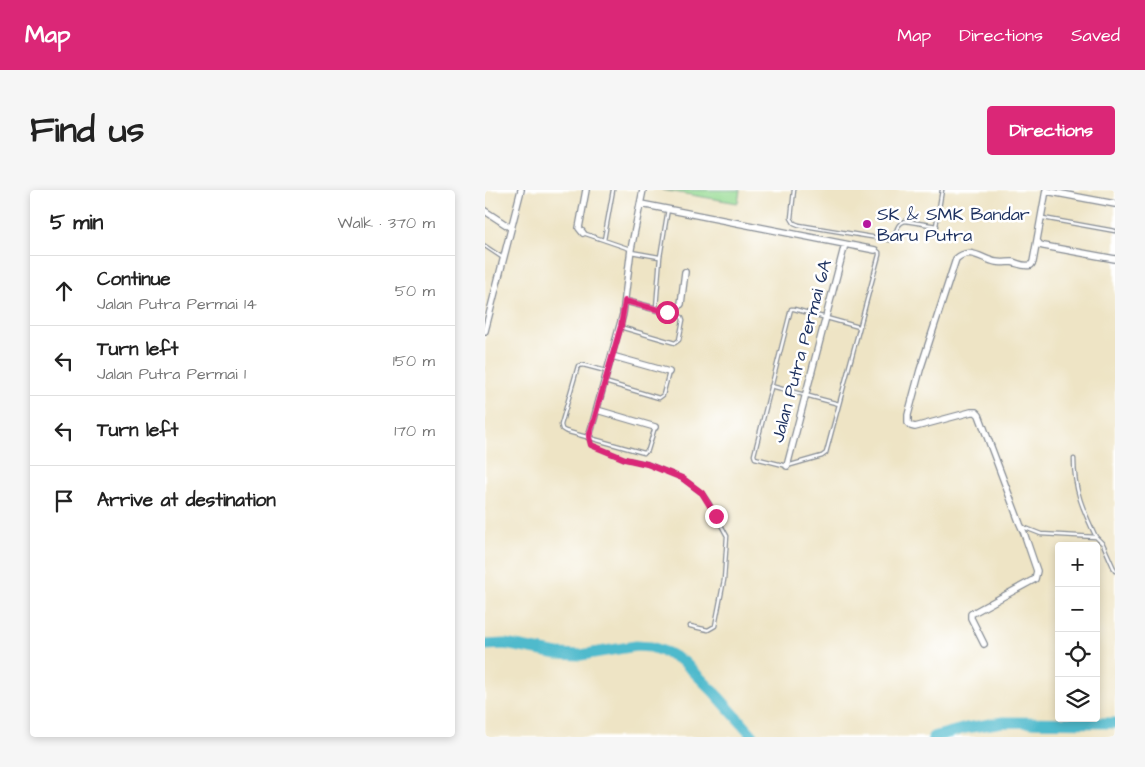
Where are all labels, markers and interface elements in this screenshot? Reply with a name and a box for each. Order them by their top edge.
text: Map [25,18,70,52]
text: Map [897,23,931,48]
text: Directions [959,23,1043,48]
text: Saved [1071,23,1120,48]
text: Find us [30,106,144,155]
button: Directions [987,106,1115,155]
place label: SK & SMK Bandar Baru Putra [877,202,1030,248]
text: 5 min [50,208,103,237]
text: Walk · 370 m [337,212,435,234]
marker: SK & SMK Bandar Baru Putra [861,218,873,230]
street label: Jalan Putra Permai 6A [765,257,838,445]
text: Continue [97,266,171,293]
icon: ahead [50,277,78,305]
text: 50 m [395,280,435,302]
text: Jalan Putra Permai 14 [97,293,257,315]
route start [656,301,679,324]
text: Turn left [97,336,178,363]
icon: left [50,347,78,375]
text: 150 m [393,350,435,372]
text: Jalan Putra Permai 1 [97,363,246,385]
icon: left [50,417,78,445]
text: Turn left [97,417,178,444]
text: 170 m [394,420,435,442]
icon: arrive [50,487,78,515]
text: Arrive at destination [97,487,276,514]
route end [705,505,728,528]
map controls [1055,542,1100,722]
button: + [1055,542,1100,587]
button: − [1055,587,1100,632]
button: locate [1055,632,1100,677]
button: layers [1055,677,1100,722]

